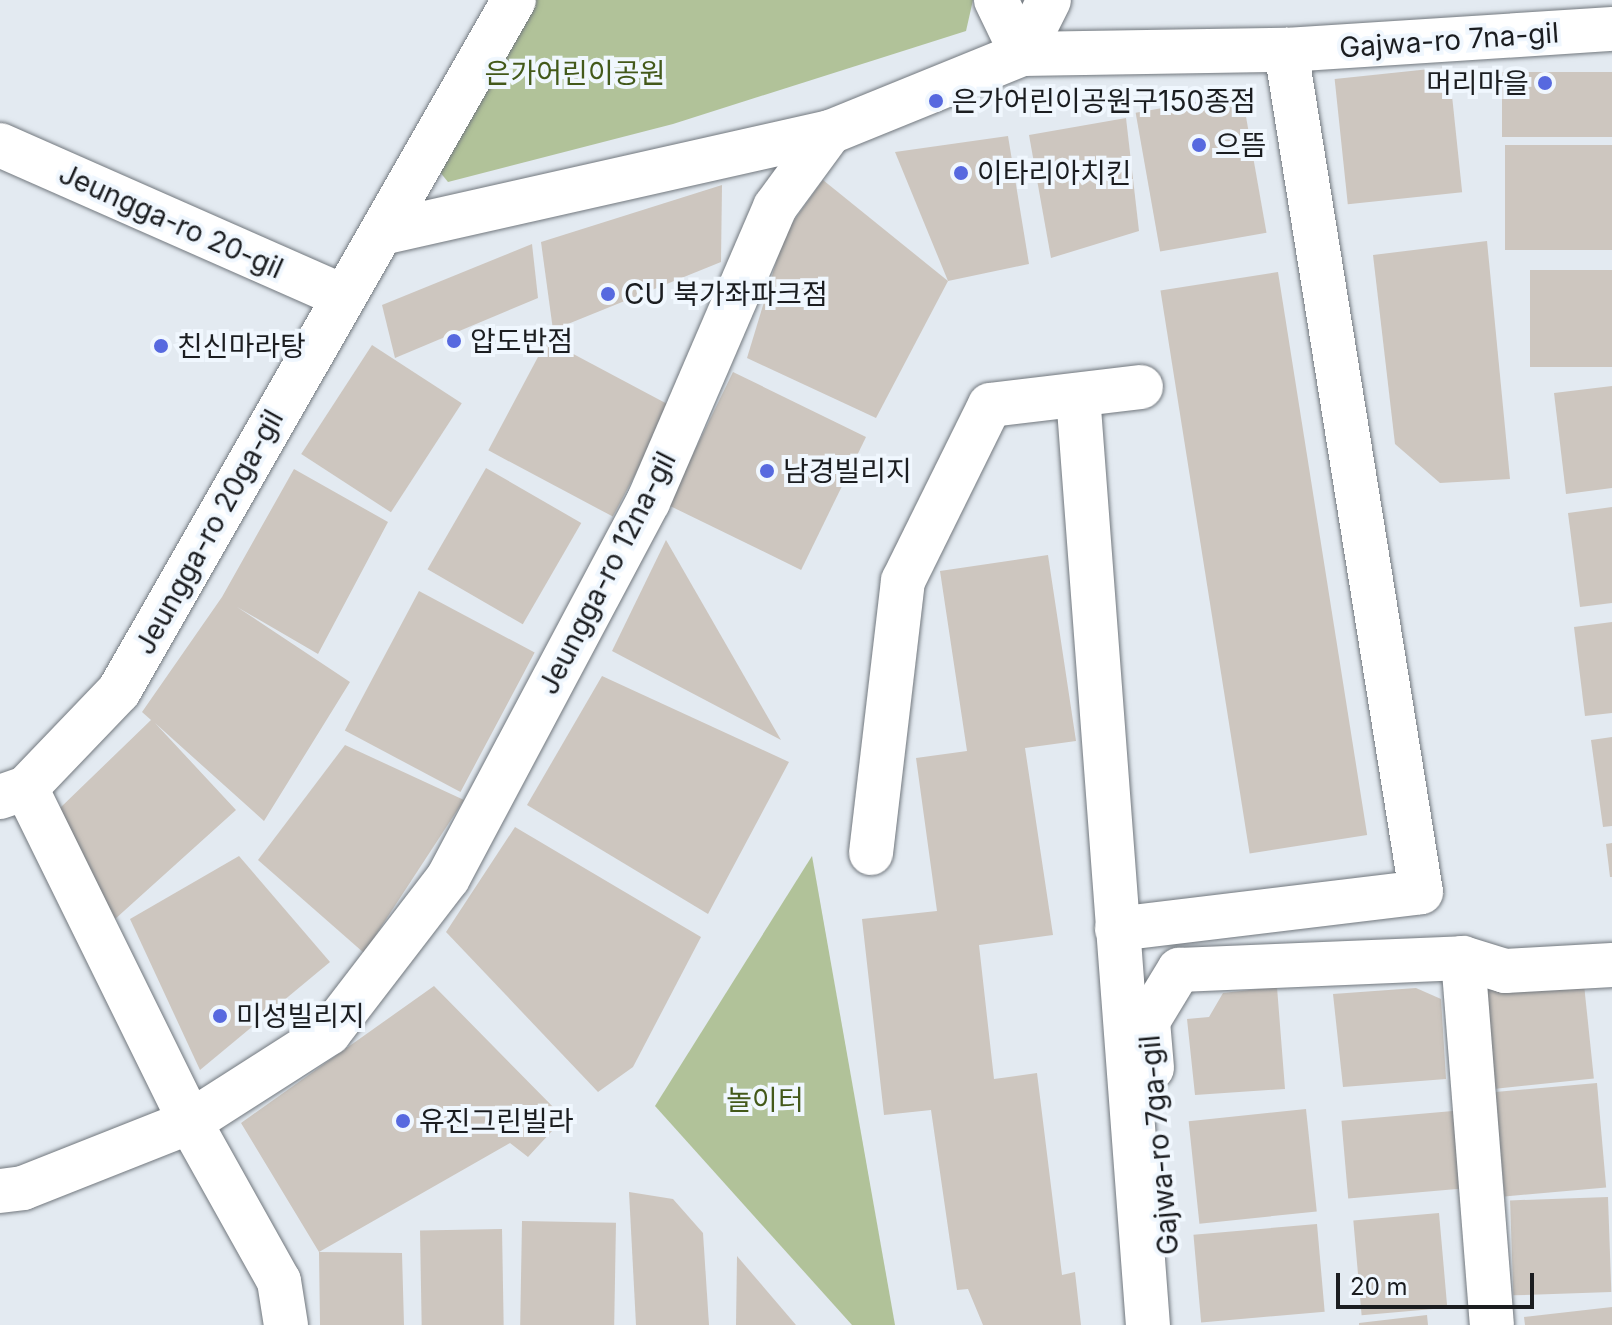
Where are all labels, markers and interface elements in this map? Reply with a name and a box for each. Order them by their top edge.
street label: Gajwa-ro 7na-gil [1338,16,1560,64]
park label: 은가어린이공원 [485,56,665,90]
place label: 머리마을 [1426,66,1529,100]
marker: 머리마을 [1536,74,1554,92]
place label: 은가어린이공원구150종점 [952,84,1256,118]
marker: 은가어린이공원구150종점 [927,92,945,110]
place label: 으뜸 [1215,128,1267,162]
marker: 으뜸 [1190,136,1208,154]
place label: 이타리아치킨 [977,156,1132,190]
street label: Jeungga-ro 20-gil [54,157,288,285]
marker: 이타리아치킨 [952,164,970,182]
place label: CU 북가좌파크점 [624,277,828,311]
marker: CU 북가좌파크점 [599,285,617,303]
place label: 압도반점 [470,324,573,358]
place label: 친신마라탕 [177,329,306,363]
marker: 압도반점 [445,332,463,350]
marker: 친신마라탕 [152,337,170,355]
street label: Jeungga-ro 20ga-gil [128,404,290,660]
street label: Jeungga-ro 12na-gil [531,446,683,700]
place label: 남경빌리지 [783,454,912,488]
marker: 남경빌리지 [758,462,776,480]
place label: 미성빌리지 [236,999,365,1033]
marker: 미성빌리지 [211,1007,229,1025]
street label: Gajwa-ro 7ga-gil [1133,1034,1185,1256]
park label: 놀이터 [726,1083,804,1117]
place label: 유진그린빌라 [419,1104,574,1138]
marker: 유진그린빌라 [394,1112,412,1130]
scale bar [1340,1257,1538,1307]
text: 20 m [1350,1272,1408,1301]

